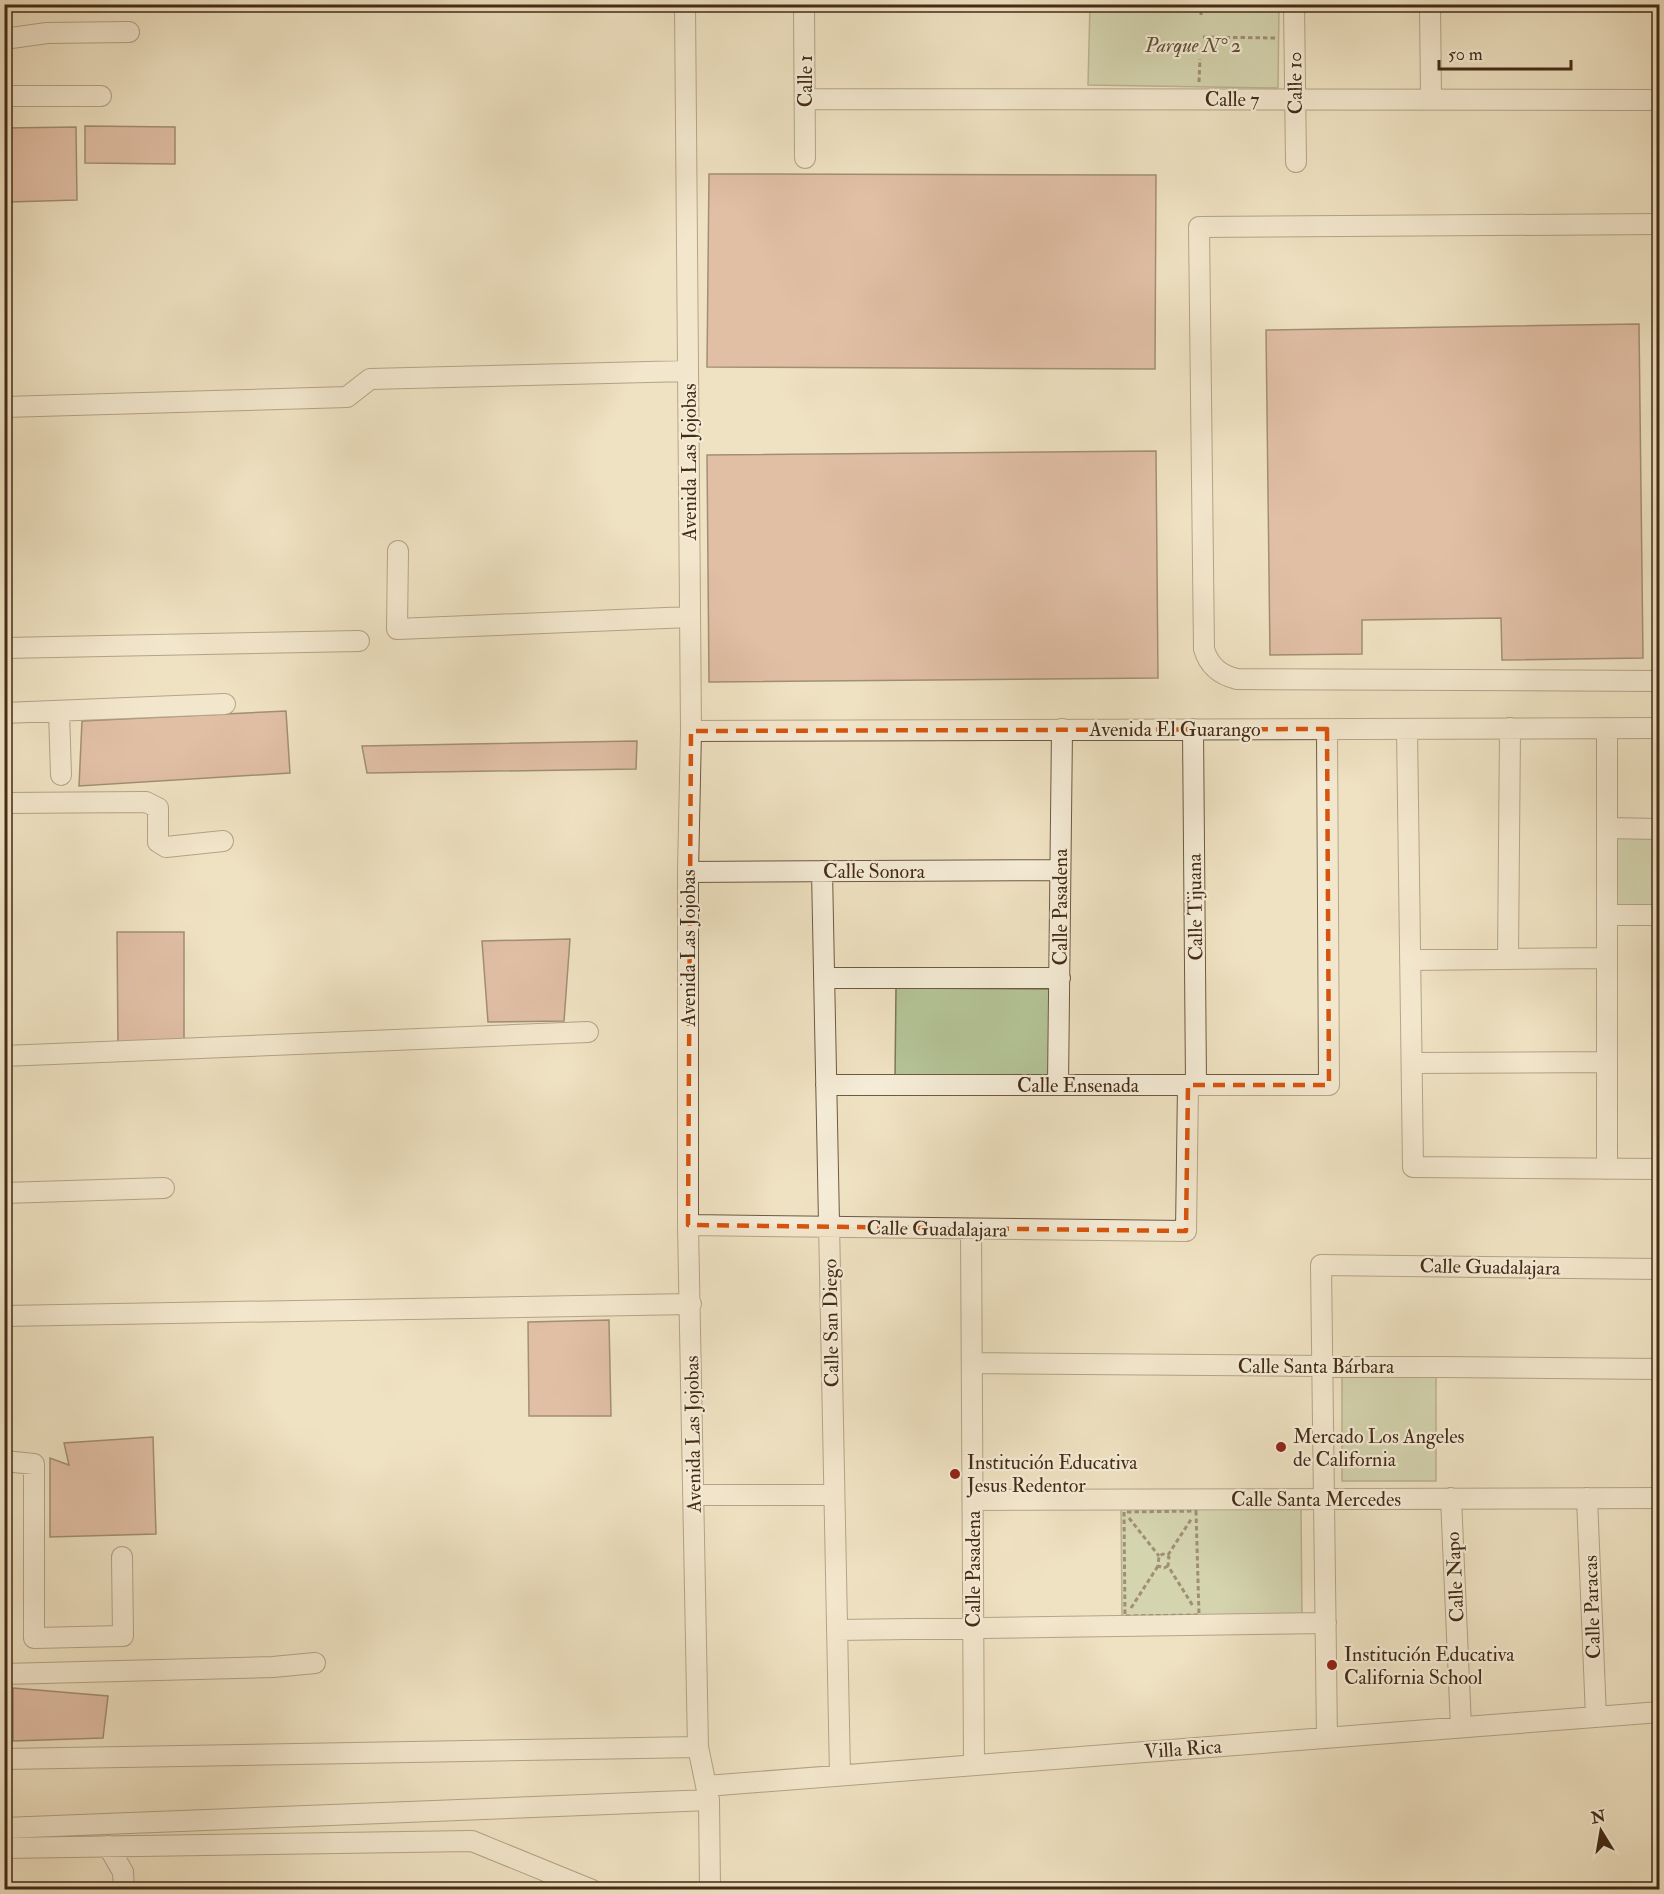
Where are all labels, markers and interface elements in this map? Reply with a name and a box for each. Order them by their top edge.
park label: Parque N° 2 [1144,33,1241,58]
scale bar [1439,33,1571,71]
text: 50 m [1448,43,1483,66]
street label: Calle 10 [1282,51,1308,115]
street label: Calle 1 [793,55,818,107]
street label: Calle 7 [1205,87,1259,112]
street label: Avenida Las Jojobas [677,383,702,542]
street label: Avenida El Guarango [1088,717,1261,742]
street label: Calle Pasadena [1048,848,1073,965]
street label: Calle Tijuana [1182,852,1208,961]
street label: Calle Sonora [823,859,926,884]
street label: Avenida Las Jojobas [676,869,701,1028]
street label: Calle Ensenada [1017,1073,1140,1098]
street label: Calle Guadalajara [866,1215,1008,1243]
street label: Calle Guadalajara [1419,1253,1561,1281]
street label: Calle San Diego [817,1258,845,1388]
street label: Calle Santa Bárbara [1238,1354,1395,1379]
street label: Avenida Las Jojobas [679,1355,707,1514]
place label: Mercado Los Angeles de California [1293,1424,1465,1472]
marker: Mercado Los Angeles de California [1274,1440,1288,1454]
place label: Institución Educativa Jesus Redentor [966,1450,1138,1498]
marker: Institución Educativa Jesus Redentor [948,1467,962,1481]
street label: Calle Santa Mercedes [1231,1487,1401,1512]
street label: Calle Pasadena [961,1510,986,1627]
street label: Calle Napo [1440,1531,1471,1623]
street label: Calle Paracas [1578,1555,1606,1659]
place label: Institución Educativa California School [1344,1642,1515,1690]
marker: Institución Educativa California School [1325,1658,1339,1672]
street label: Villa Rica [1143,1734,1224,1764]
north arrow [1571,1801,1631,1861]
text: N [1588,1806,1608,1829]

